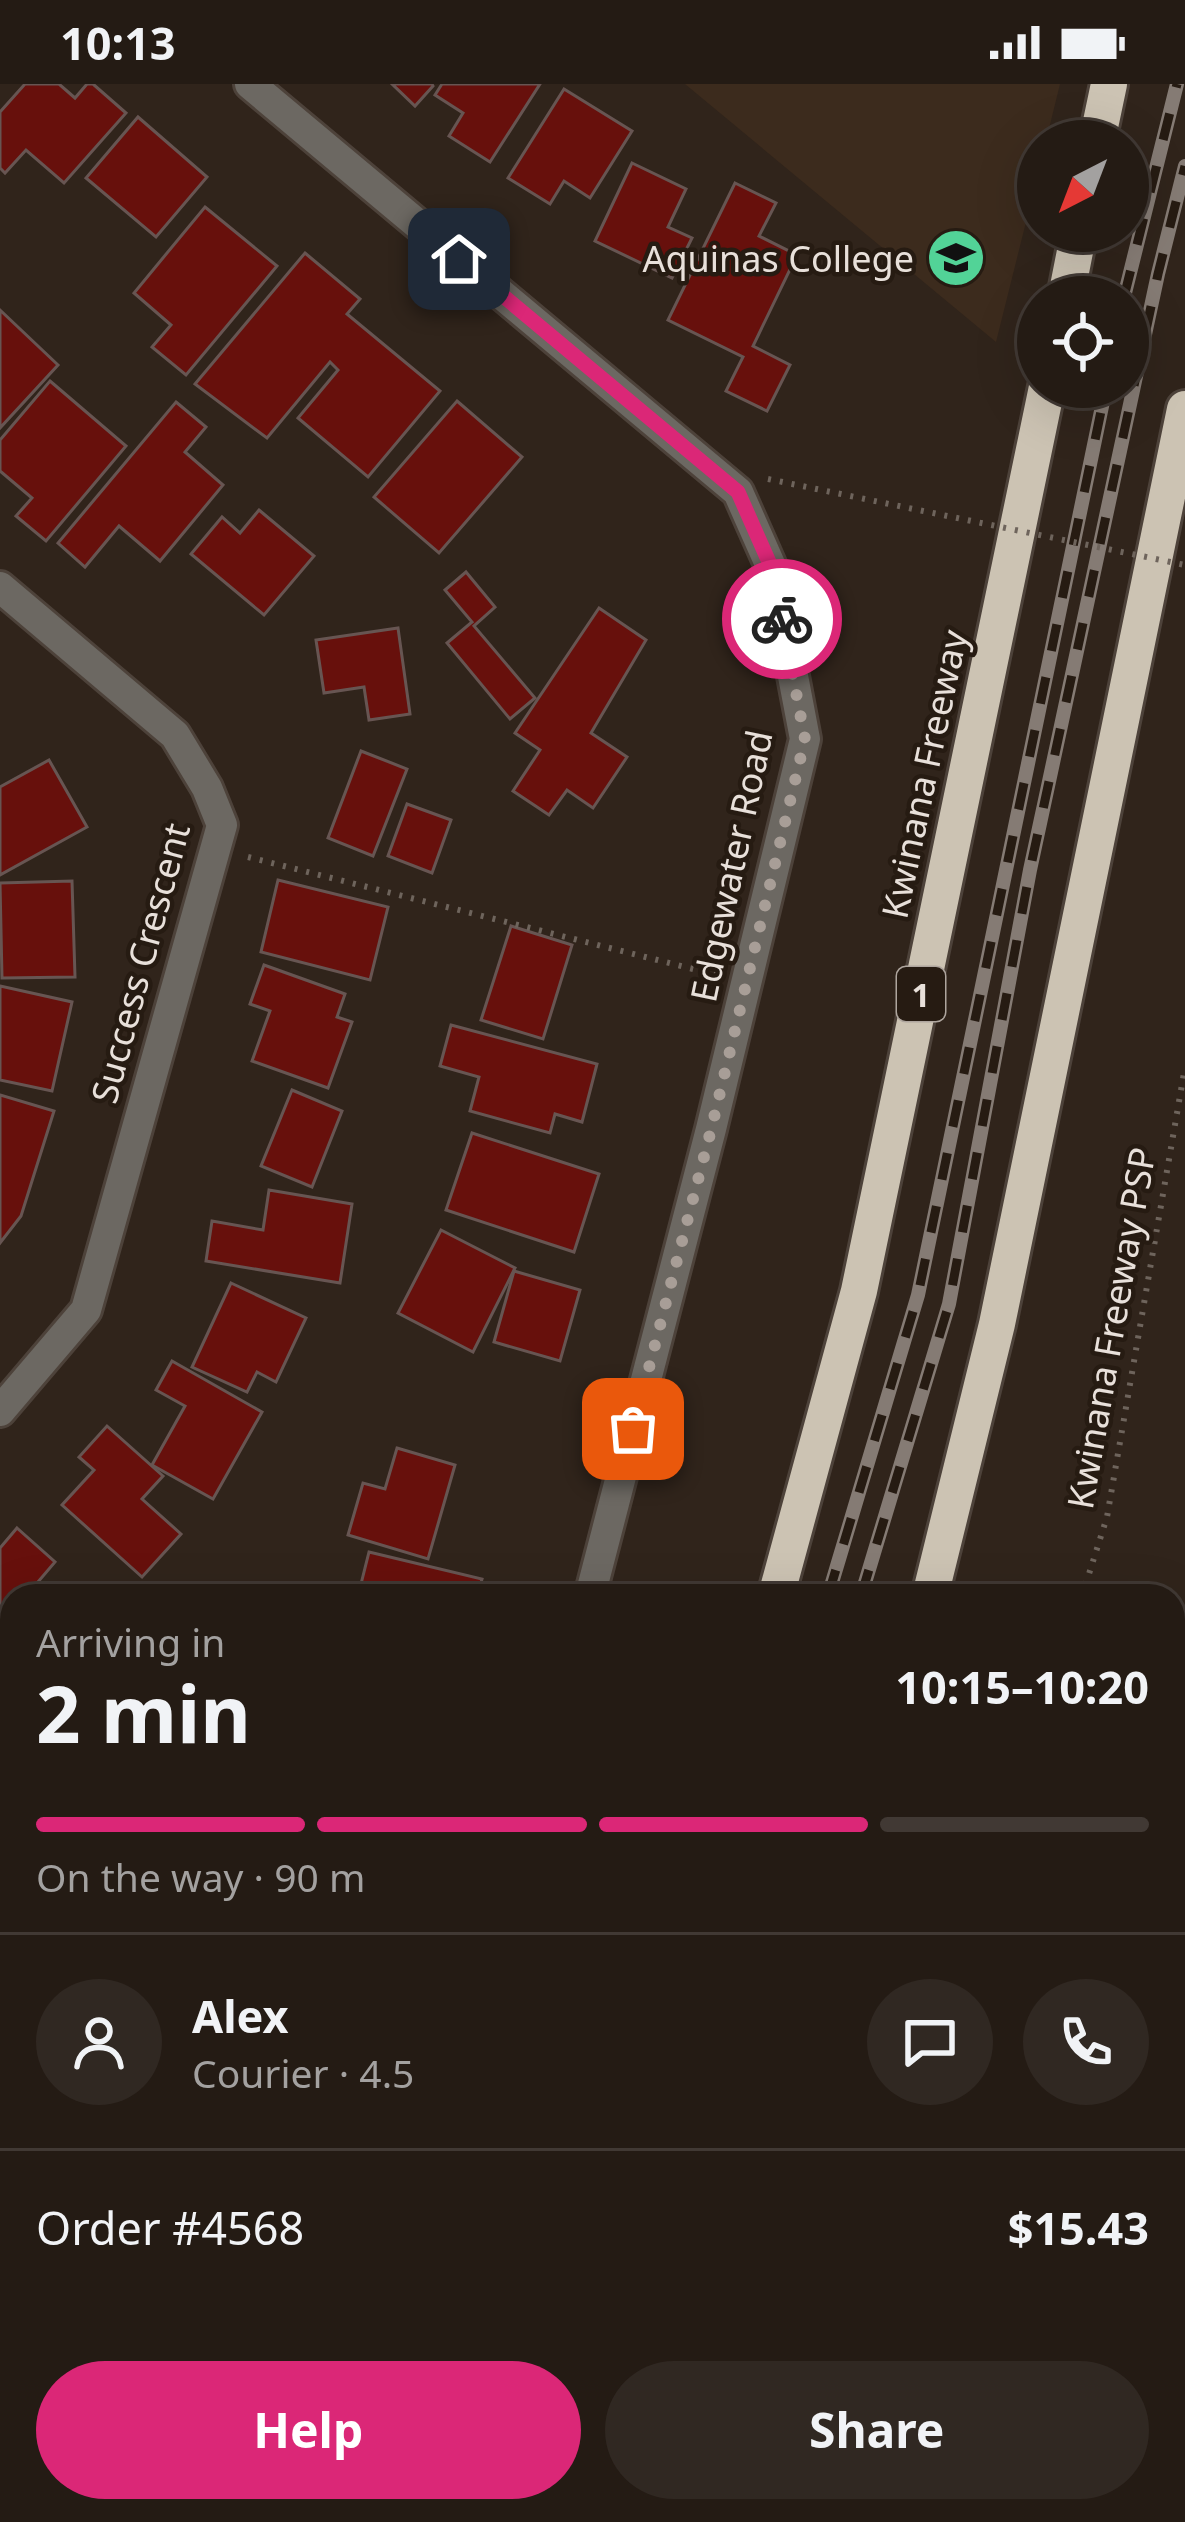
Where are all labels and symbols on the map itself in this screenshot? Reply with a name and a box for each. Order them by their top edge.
north arrow [1017,120,1149,252]
pin [408,208,510,310]
school or university icon: Aquinas College [925,227,987,289]
place label: Aquinas College [642,234,914,283]
courier [722,559,842,679]
street label: Kwinana Freeway [870,625,979,923]
street label: Edgewater Road [678,726,784,1006]
street label: Success Crescent [79,818,201,1108]
road number: 1 [897,967,945,1021]
street label: Kwinana Freeway PSP [1055,1143,1167,1513]
pin [582,1378,684,1480]

